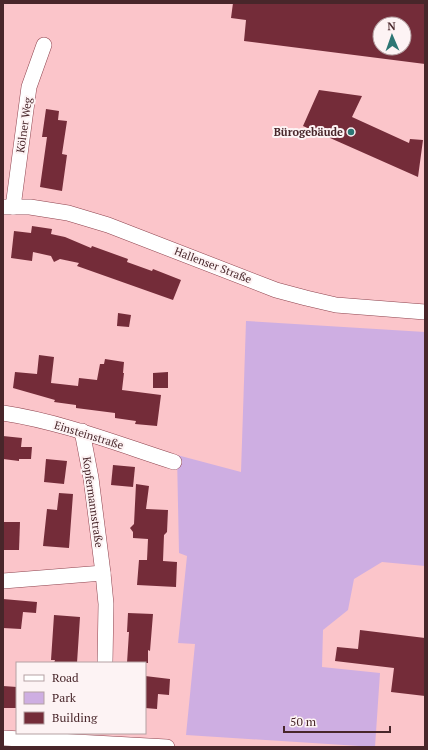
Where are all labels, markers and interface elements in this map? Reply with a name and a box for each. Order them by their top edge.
north arrow [372,16,412,56]
text: N [387,19,397,33]
street label: Kölner Weg [13,96,35,154]
place label: Bürogebäude [274,125,343,139]
marker: Bürogebäude [346,127,356,137]
street label: Hallenser Straße [172,244,254,286]
street label: Einsteinstraße [53,418,126,452]
street label: Kopfermannstraße [80,456,106,549]
legend [16,662,146,734]
text: Road [52,670,79,685]
text: Park [52,690,77,705]
scale bar [284,708,390,734]
text: Building [52,710,98,725]
text: 50 m [290,714,317,729]

